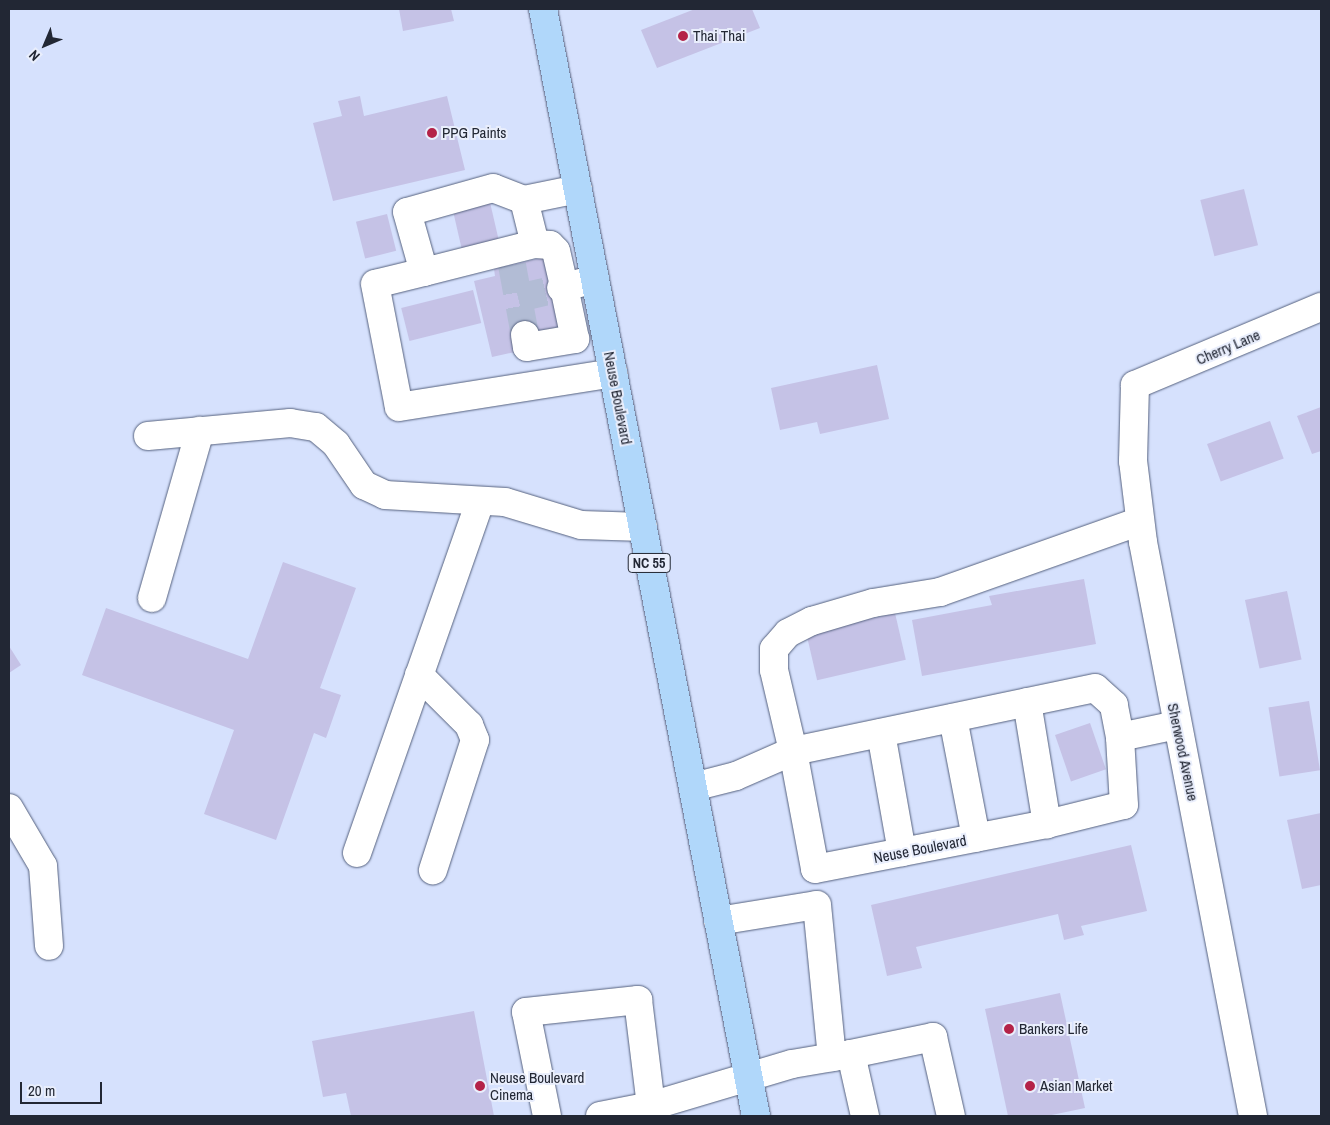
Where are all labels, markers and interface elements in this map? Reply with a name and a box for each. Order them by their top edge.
north arrow [20,20,70,70]
place label: Thai Thai [693,27,746,45]
marker: Thai Thai [677,30,689,42]
text: N [25,46,44,65]
place label: PPG Paints [442,124,506,142]
marker: PPG Paints [426,127,438,139]
street label: Cherry Lane [1193,325,1263,369]
street label: Neuse Boulevard [600,350,636,446]
road number: NC 55 [626,552,672,574]
street label: Sherwood Avenue [1164,701,1202,803]
street label: Neuse Boulevard [872,831,968,867]
place label: Bankers Life [1019,1020,1088,1038]
marker: Bankers Life [1003,1023,1015,1035]
place label: Neuse Boulevard Cinema [490,1068,584,1103]
scale bar [22,1072,105,1104]
place label: Asian Market [1040,1077,1112,1095]
text: 20 m [28,1080,55,1101]
marker: Neuse Boulevard Cinema [474,1080,486,1092]
marker: Asian Market [1024,1080,1036,1092]

